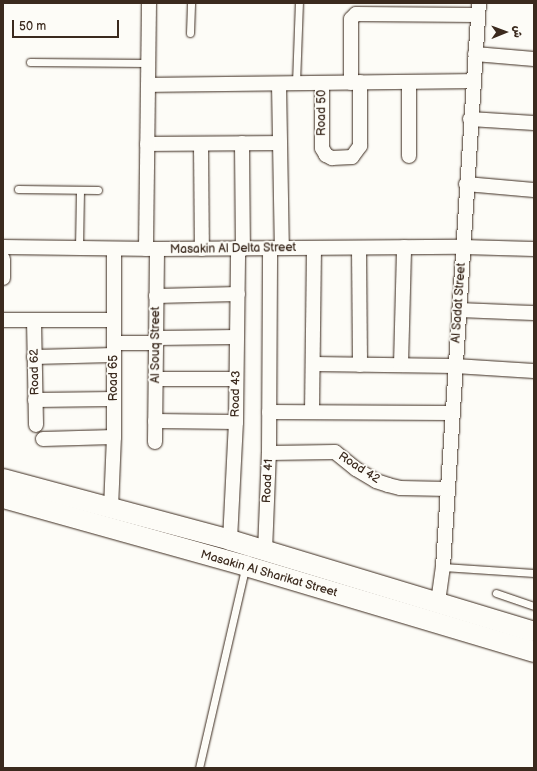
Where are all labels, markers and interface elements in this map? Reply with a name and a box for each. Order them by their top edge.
scale bar [14,12,121,38]
north arrow [485,12,525,52]
text: 50 m [19,19,46,34]
text: ش [511,26,524,38]
street label: Road 50 [315,90,329,136]
street label: Masakin Al Delta Street [170,241,296,257]
street label: Al Sadat Street [449,262,469,344]
street label: Al Souq Street [149,306,163,384]
street label: Road 62 [27,349,43,395]
street label: Road 65 [107,355,121,401]
street label: Road 43 [228,370,244,418]
street label: Road 42 [336,449,382,487]
street label: Road 41 [260,459,276,503]
street label: Masakin Al Sharikat Street [199,548,339,600]

